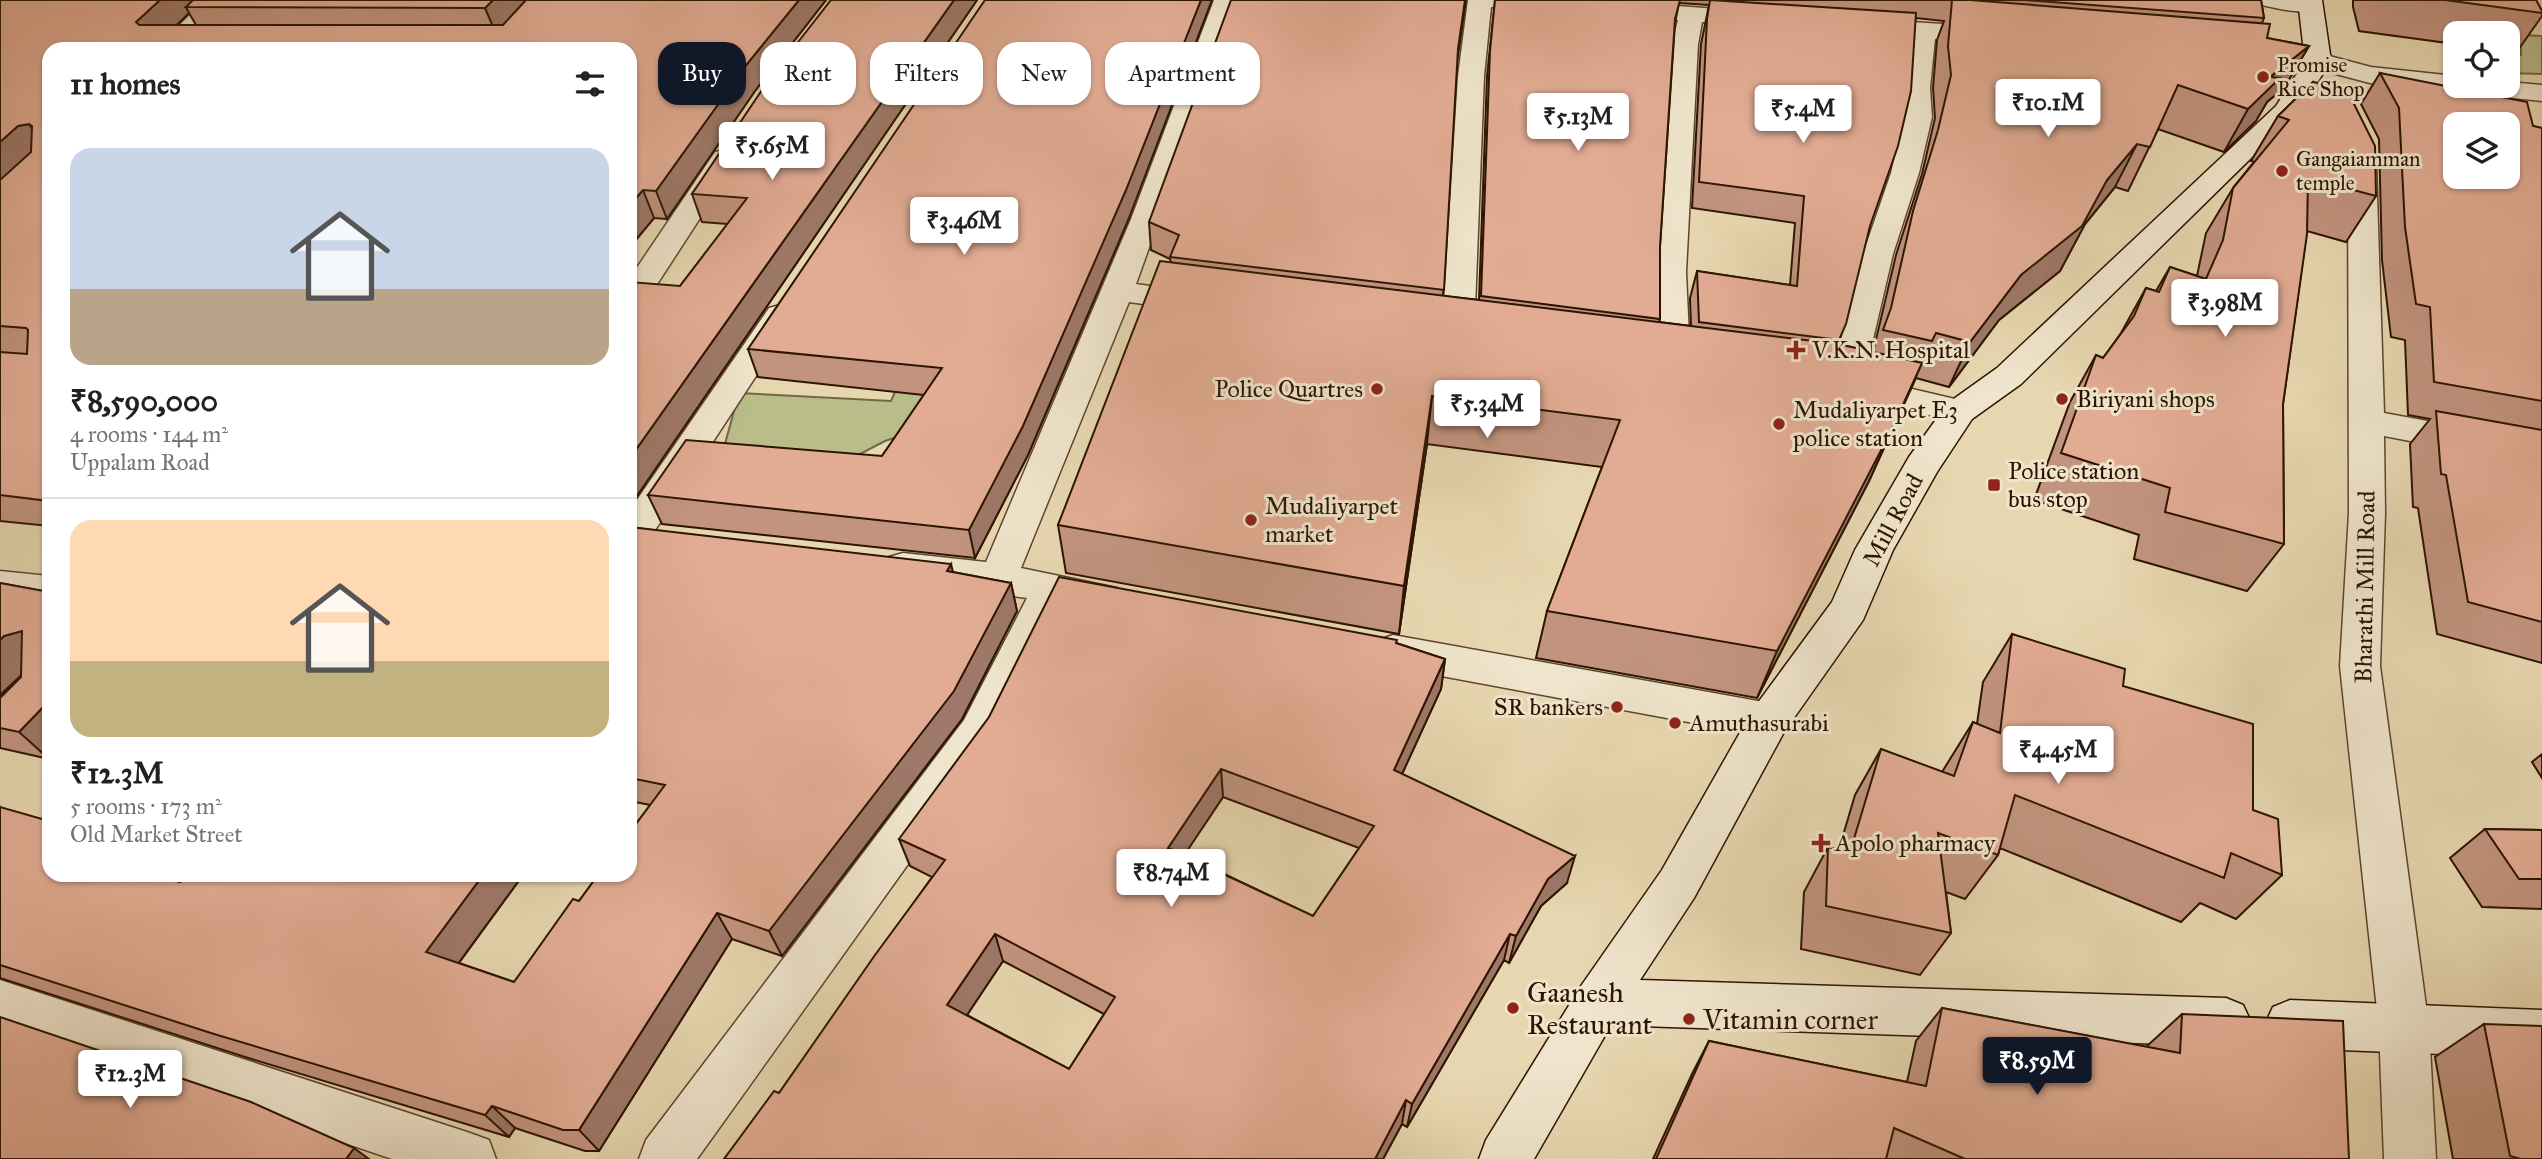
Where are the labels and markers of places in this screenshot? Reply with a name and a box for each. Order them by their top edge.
place label: Promise Rice Shop [2277,52,2365,102]
marker: Promise Rice Shop [2255,69,2271,85]
pin: ₹10.1M [1991,80,2105,139]
pin: ₹5.4M [1754,86,1852,145]
pin: ₹5.13M [1521,94,1635,153]
pin: ₹5.65M [715,122,829,182]
place label: Gangaiamman temple [2296,146,2420,196]
marker: Gangaiamman temple [2274,163,2290,179]
pin: ₹3.46M [907,198,1021,257]
pin: ₹3.98M [2168,280,2282,339]
place label: V.K.N. Hospital [1811,335,1970,365]
marker: V.K.N. Hospital [1786,340,1806,360]
place label: Police Quartres [1214,374,1363,404]
pin: ₹5.34M [1430,380,1544,440]
marker: Police Quartres [1369,381,1385,397]
place label: Biriyani shops [2076,384,2215,414]
marker: Biriyani shops [2054,391,2070,407]
place label: Mudaliyarpet E3 police station [1792,395,1958,453]
marker: Mudaliyarpet E3 police station [1771,416,1787,432]
place label: Police station bus stop [2008,456,2139,514]
marker: Police station bus stop [1986,477,2002,493]
place label: Mudaliyarpet market [1265,491,1398,549]
marker: Mudaliyarpet market [1243,512,1259,528]
place label: SR bankers [1494,692,1603,722]
marker: SR bankers [1609,699,1625,715]
place label: Amuthasurabi [1688,708,1829,738]
marker: Amuthasurabi [1667,715,1683,731]
pin: ₹4.45M [2001,726,2115,786]
place label: Apolo pharmacy [1834,828,1996,858]
marker: Apolo pharmacy [1813,835,1829,851]
pin: ₹8.74M [1114,850,1228,909]
place label: Gaanesh Restaurant [1527,975,1652,1042]
marker: Gaanesh Restaurant [1505,1000,1521,1016]
place label: Vitamin corner [1702,1002,1879,1037]
marker: Vitamin corner [1681,1011,1697,1027]
pin: ₹8.59M [1980,1038,2094,1097]
pin: ₹12.3M [73,1050,187,1110]

